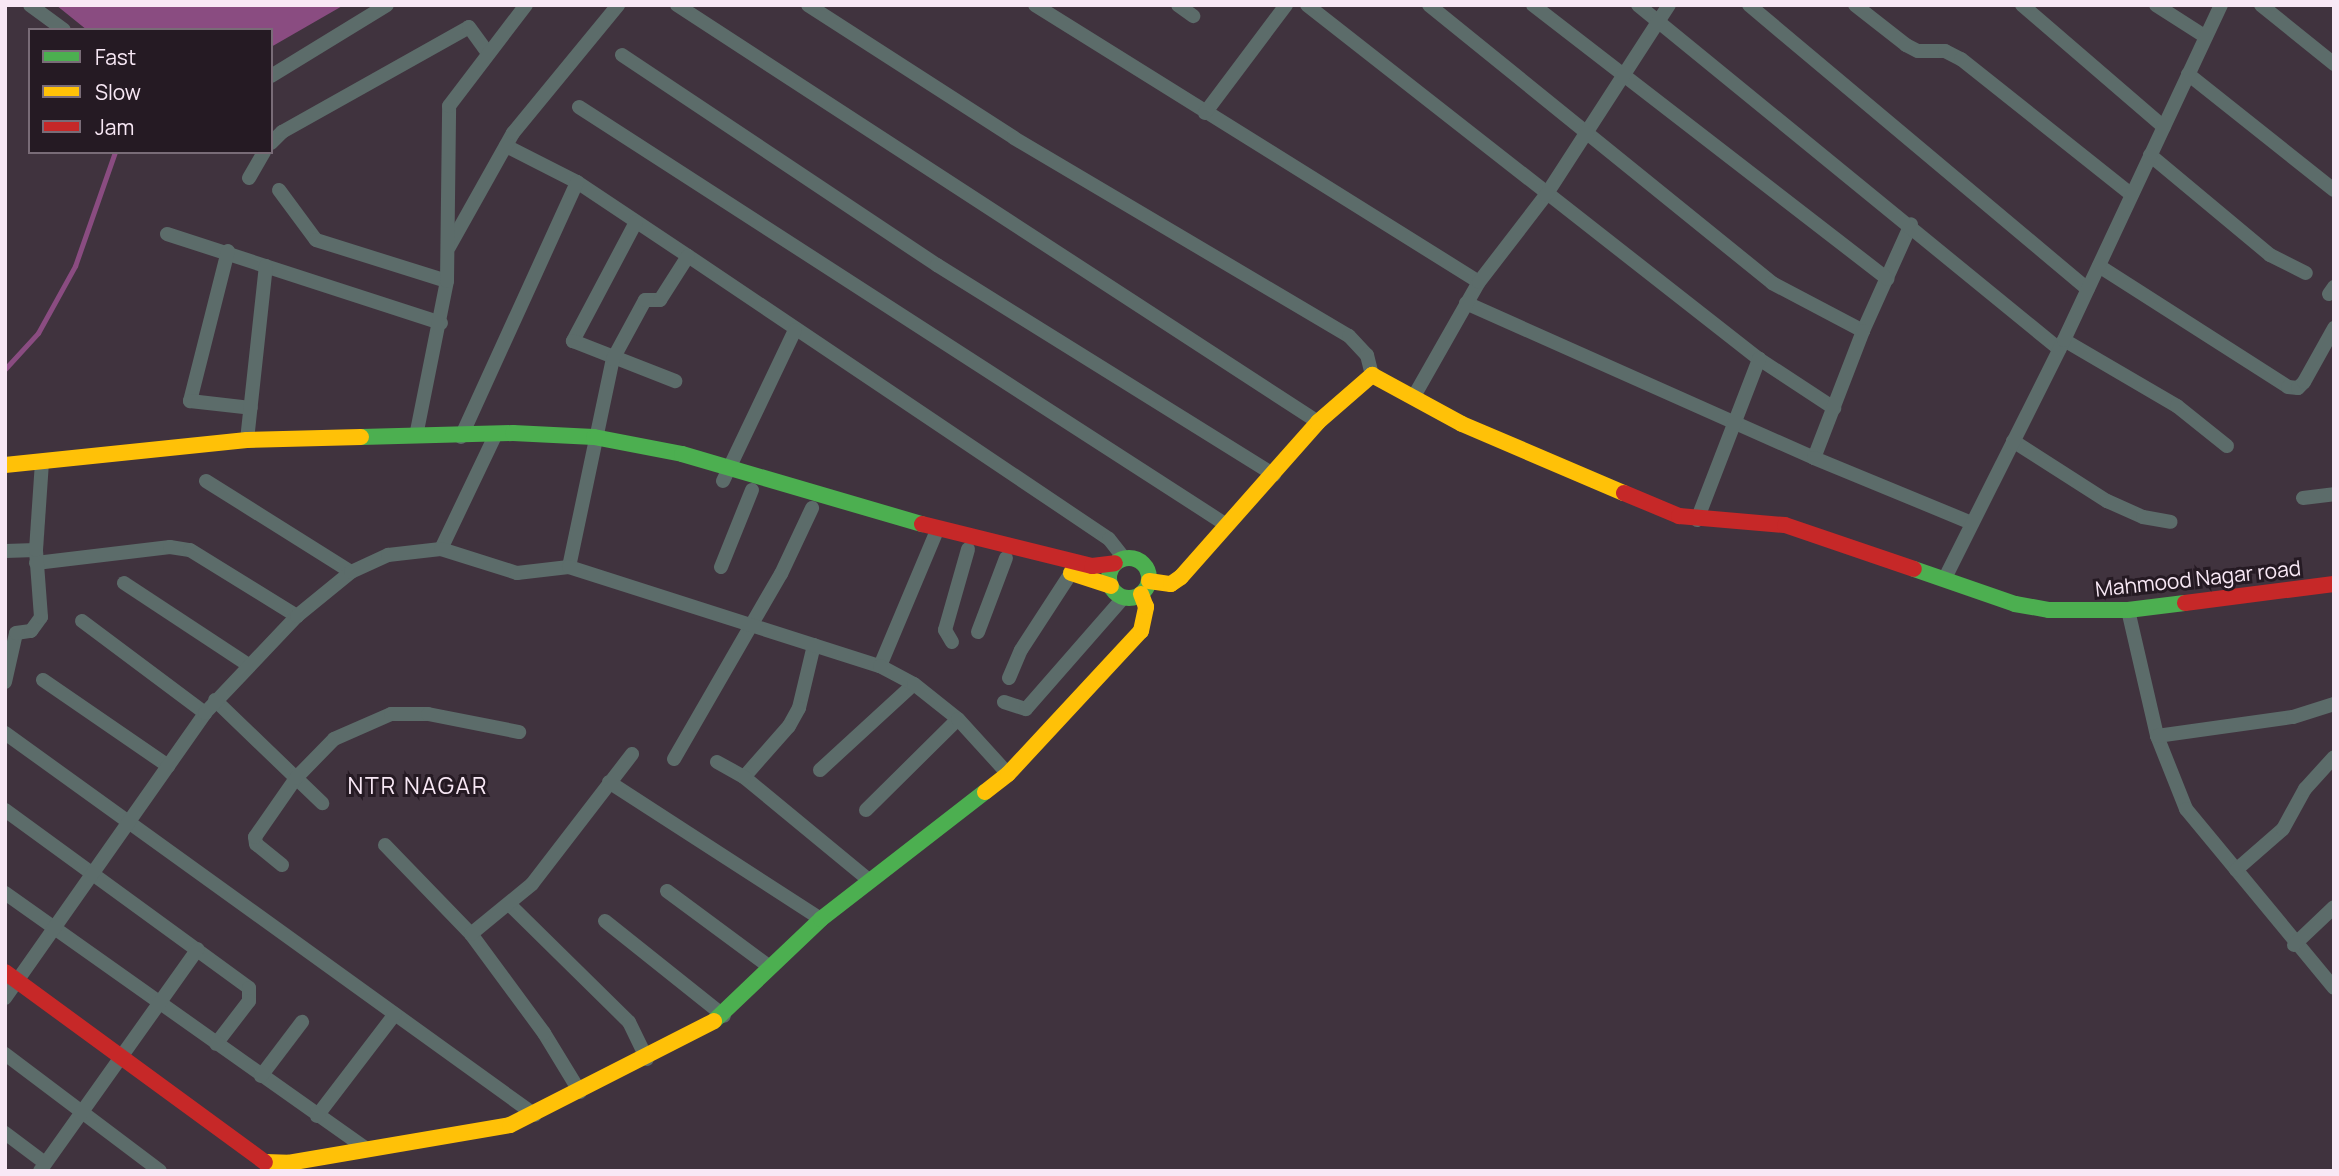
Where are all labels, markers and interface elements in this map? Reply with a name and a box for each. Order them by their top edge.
legend [28,28,273,154]
text: Fast [95,43,136,71]
text: Slow [95,78,141,106]
text: Jam [95,113,134,141]
street label: Mahmood Nagar road [2094,555,2302,601]
district label: NTR NAGAR [349,771,487,799]

